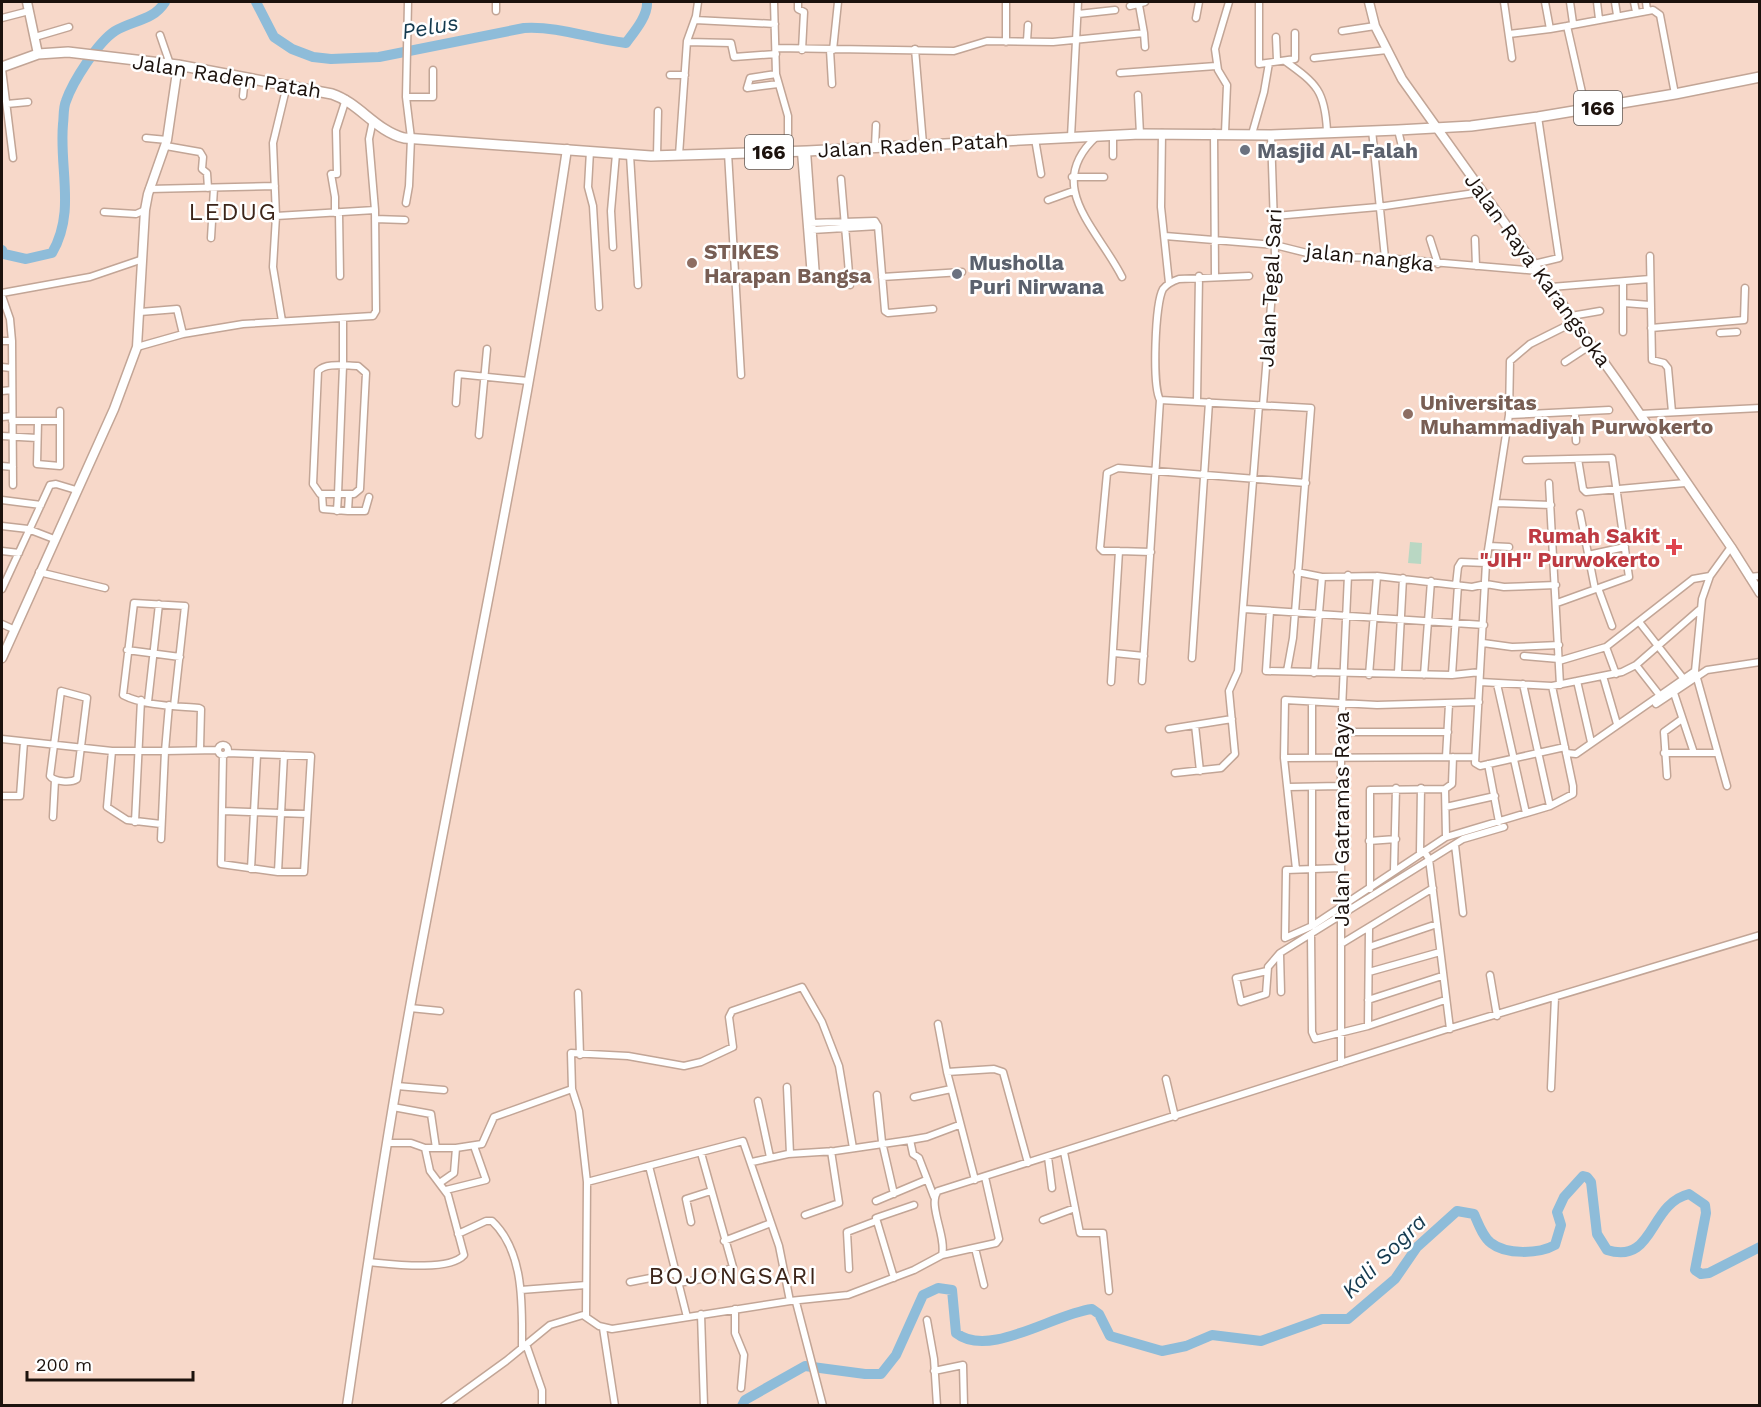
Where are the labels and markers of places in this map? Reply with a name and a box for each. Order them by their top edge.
place label: Masjid Al-Falah [1257,138,1418,163]
marker: Masjid Al-Falah [1238,143,1252,157]
place label: STIKES Harapan Bangsa [704,239,873,288]
place label: Musholla Puri Nirwana [969,250,1105,299]
marker: STIKES Harapan Bangsa [685,256,699,270]
marker: Musholla Puri Nirwana [950,267,964,281]
place label: Universitas Muhammadiyah Purwokerto [1420,390,1713,439]
marker: Universitas Muhammadiyah Purwokerto [1401,407,1415,421]
place label: Rumah Sakit "JIH" Purwokerto [1480,523,1660,572]
marker: Rumah Sakit "JIH" Purwokerto [1665,538,1683,556]

